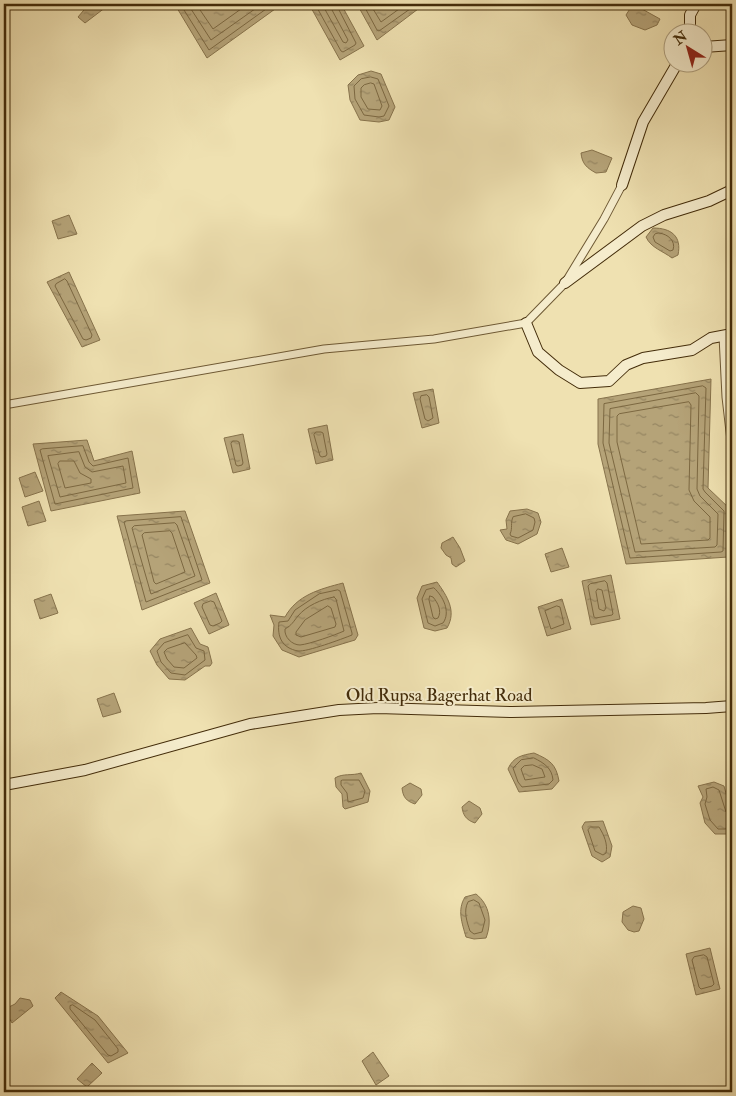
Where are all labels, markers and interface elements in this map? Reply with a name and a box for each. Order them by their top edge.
north arrow [664,22,714,72]
text: N [670,27,691,49]
street label: Old Rupsa Bagerhat Road [346,684,532,707]

